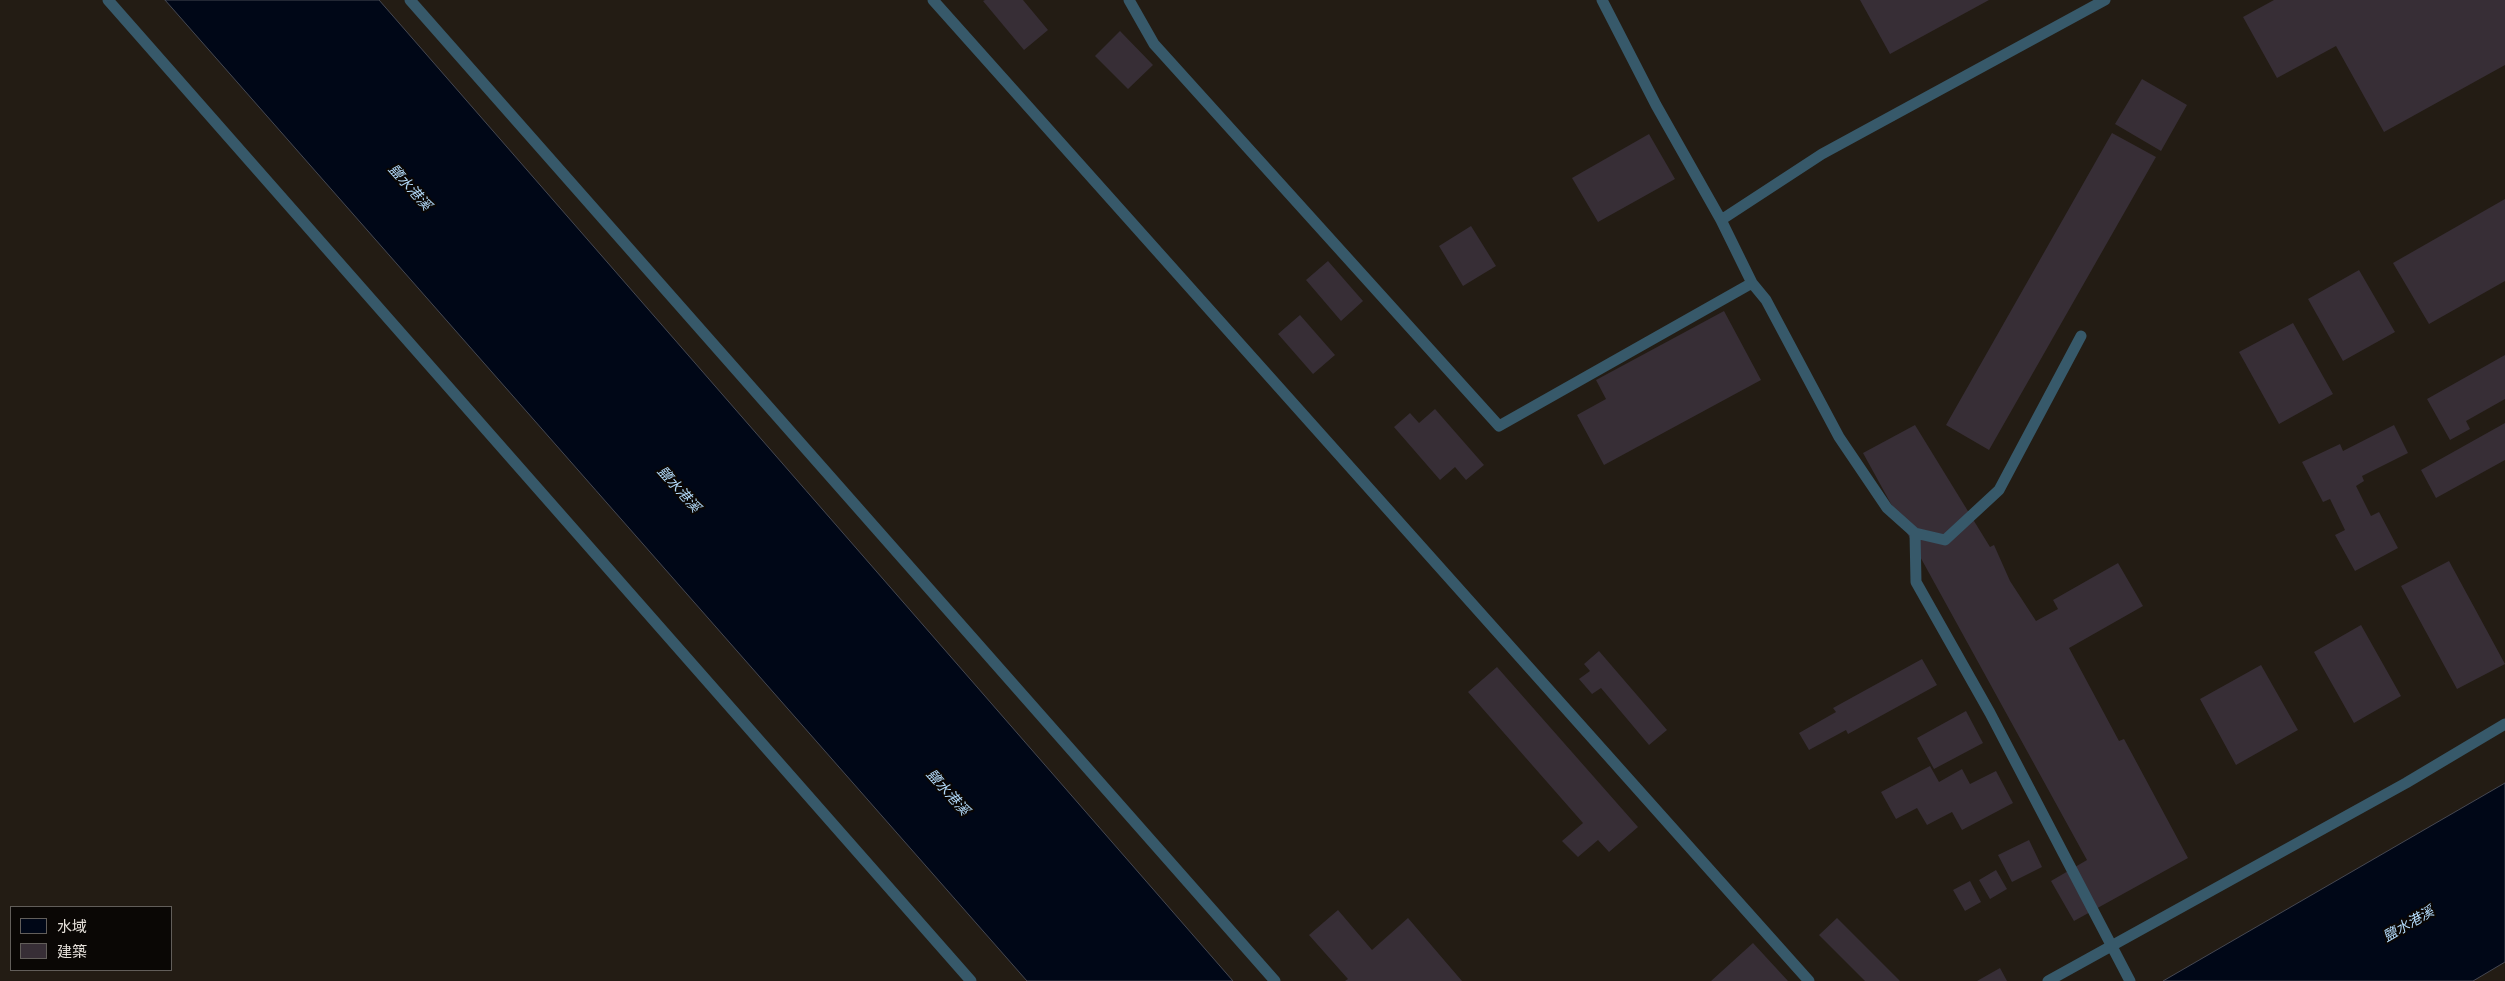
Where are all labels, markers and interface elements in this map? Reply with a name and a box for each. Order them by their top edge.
water label: 鹽水港溪 [384,162,434,214]
water label: 鹽水港溪 [653,464,703,516]
water label: 鹽水港溪 [922,767,972,819]
water label: 鹽水港溪 [2381,904,2437,946]
legend [10,906,172,971]
text: 水域 [57,918,87,936]
text: 建築 [57,943,87,961]

